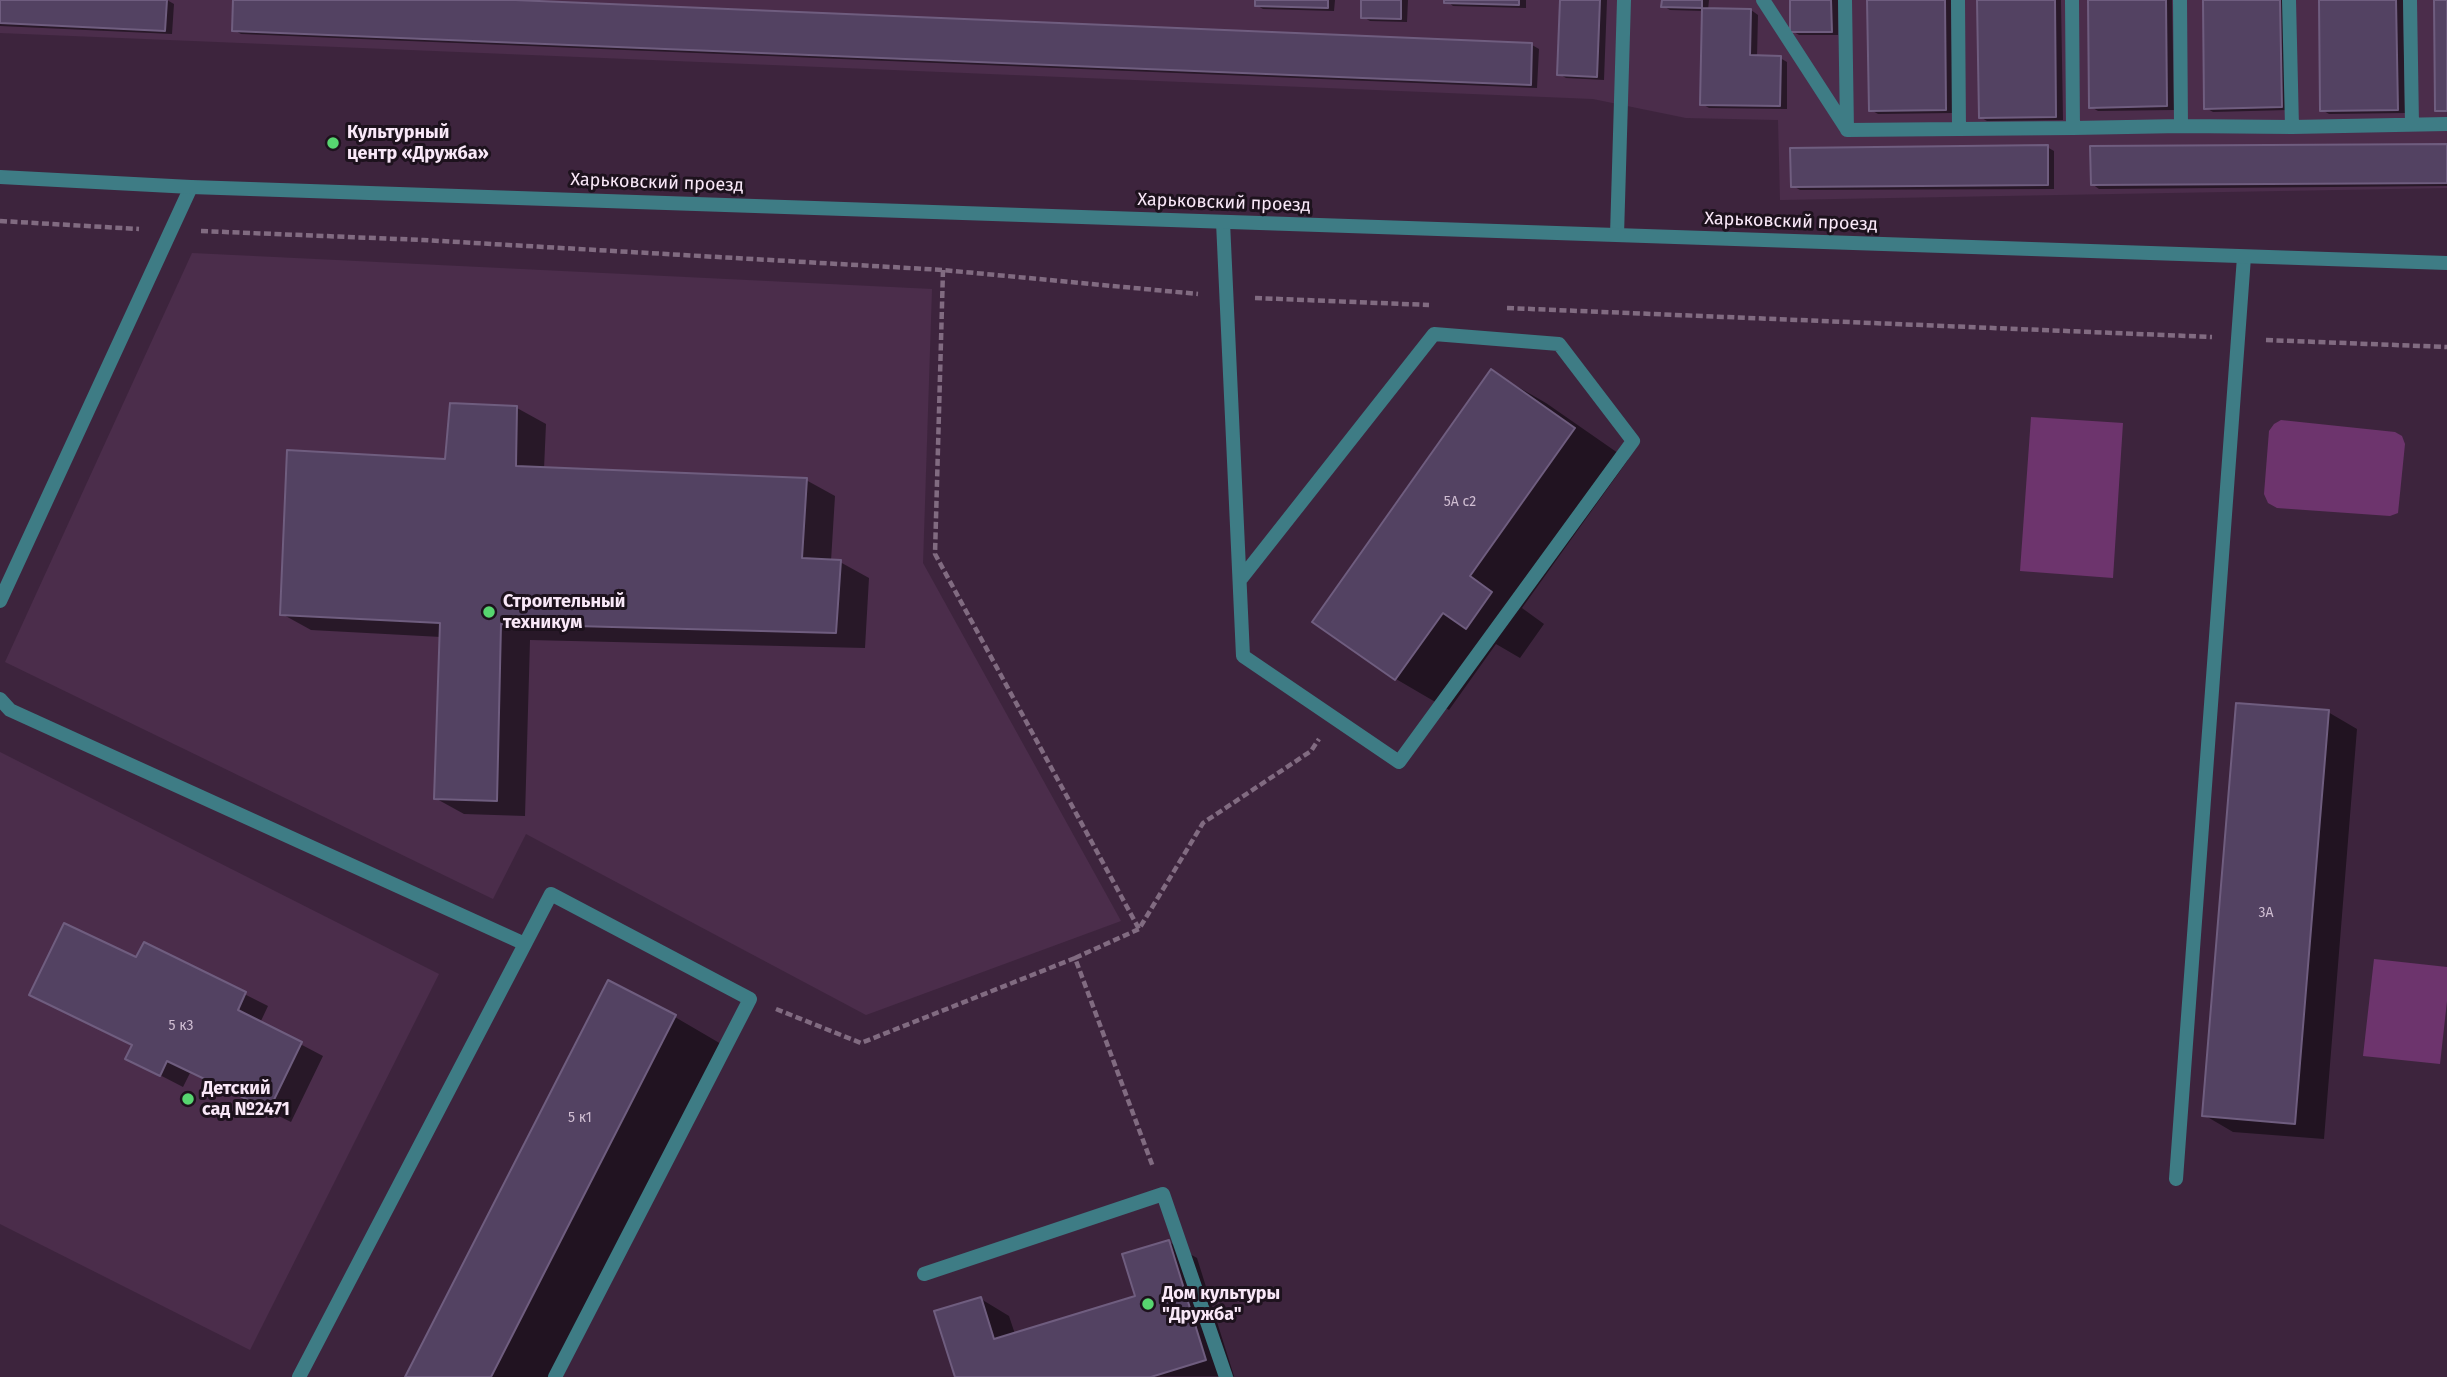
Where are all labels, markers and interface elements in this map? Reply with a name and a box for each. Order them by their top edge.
place label: Культурный центр «Дружба» [347,122,489,164]
marker: Культурный центр «Дружба» [325,135,341,151]
street label: Харьковский проезд [570,169,744,197]
street label: Харьковский проезд [1137,189,1311,217]
street label: Харьковский проезд [1704,208,1878,236]
house number: 5А с2 [1444,494,1476,510]
place label: Строительный техникум [503,591,625,634]
marker: Строительный техникум [481,604,497,620]
house number: 3А [2258,905,2274,921]
house number: 5 к3 [169,1018,193,1034]
place label: Детский сад №2471 [202,1078,290,1120]
marker: Детский сад №2471 [180,1091,196,1107]
house number: 5 к1 [568,1110,592,1126]
place label: Дом культуры "Дружба" [1162,1283,1280,1326]
marker: Дом культуры "Дружба" [1140,1296,1156,1312]

